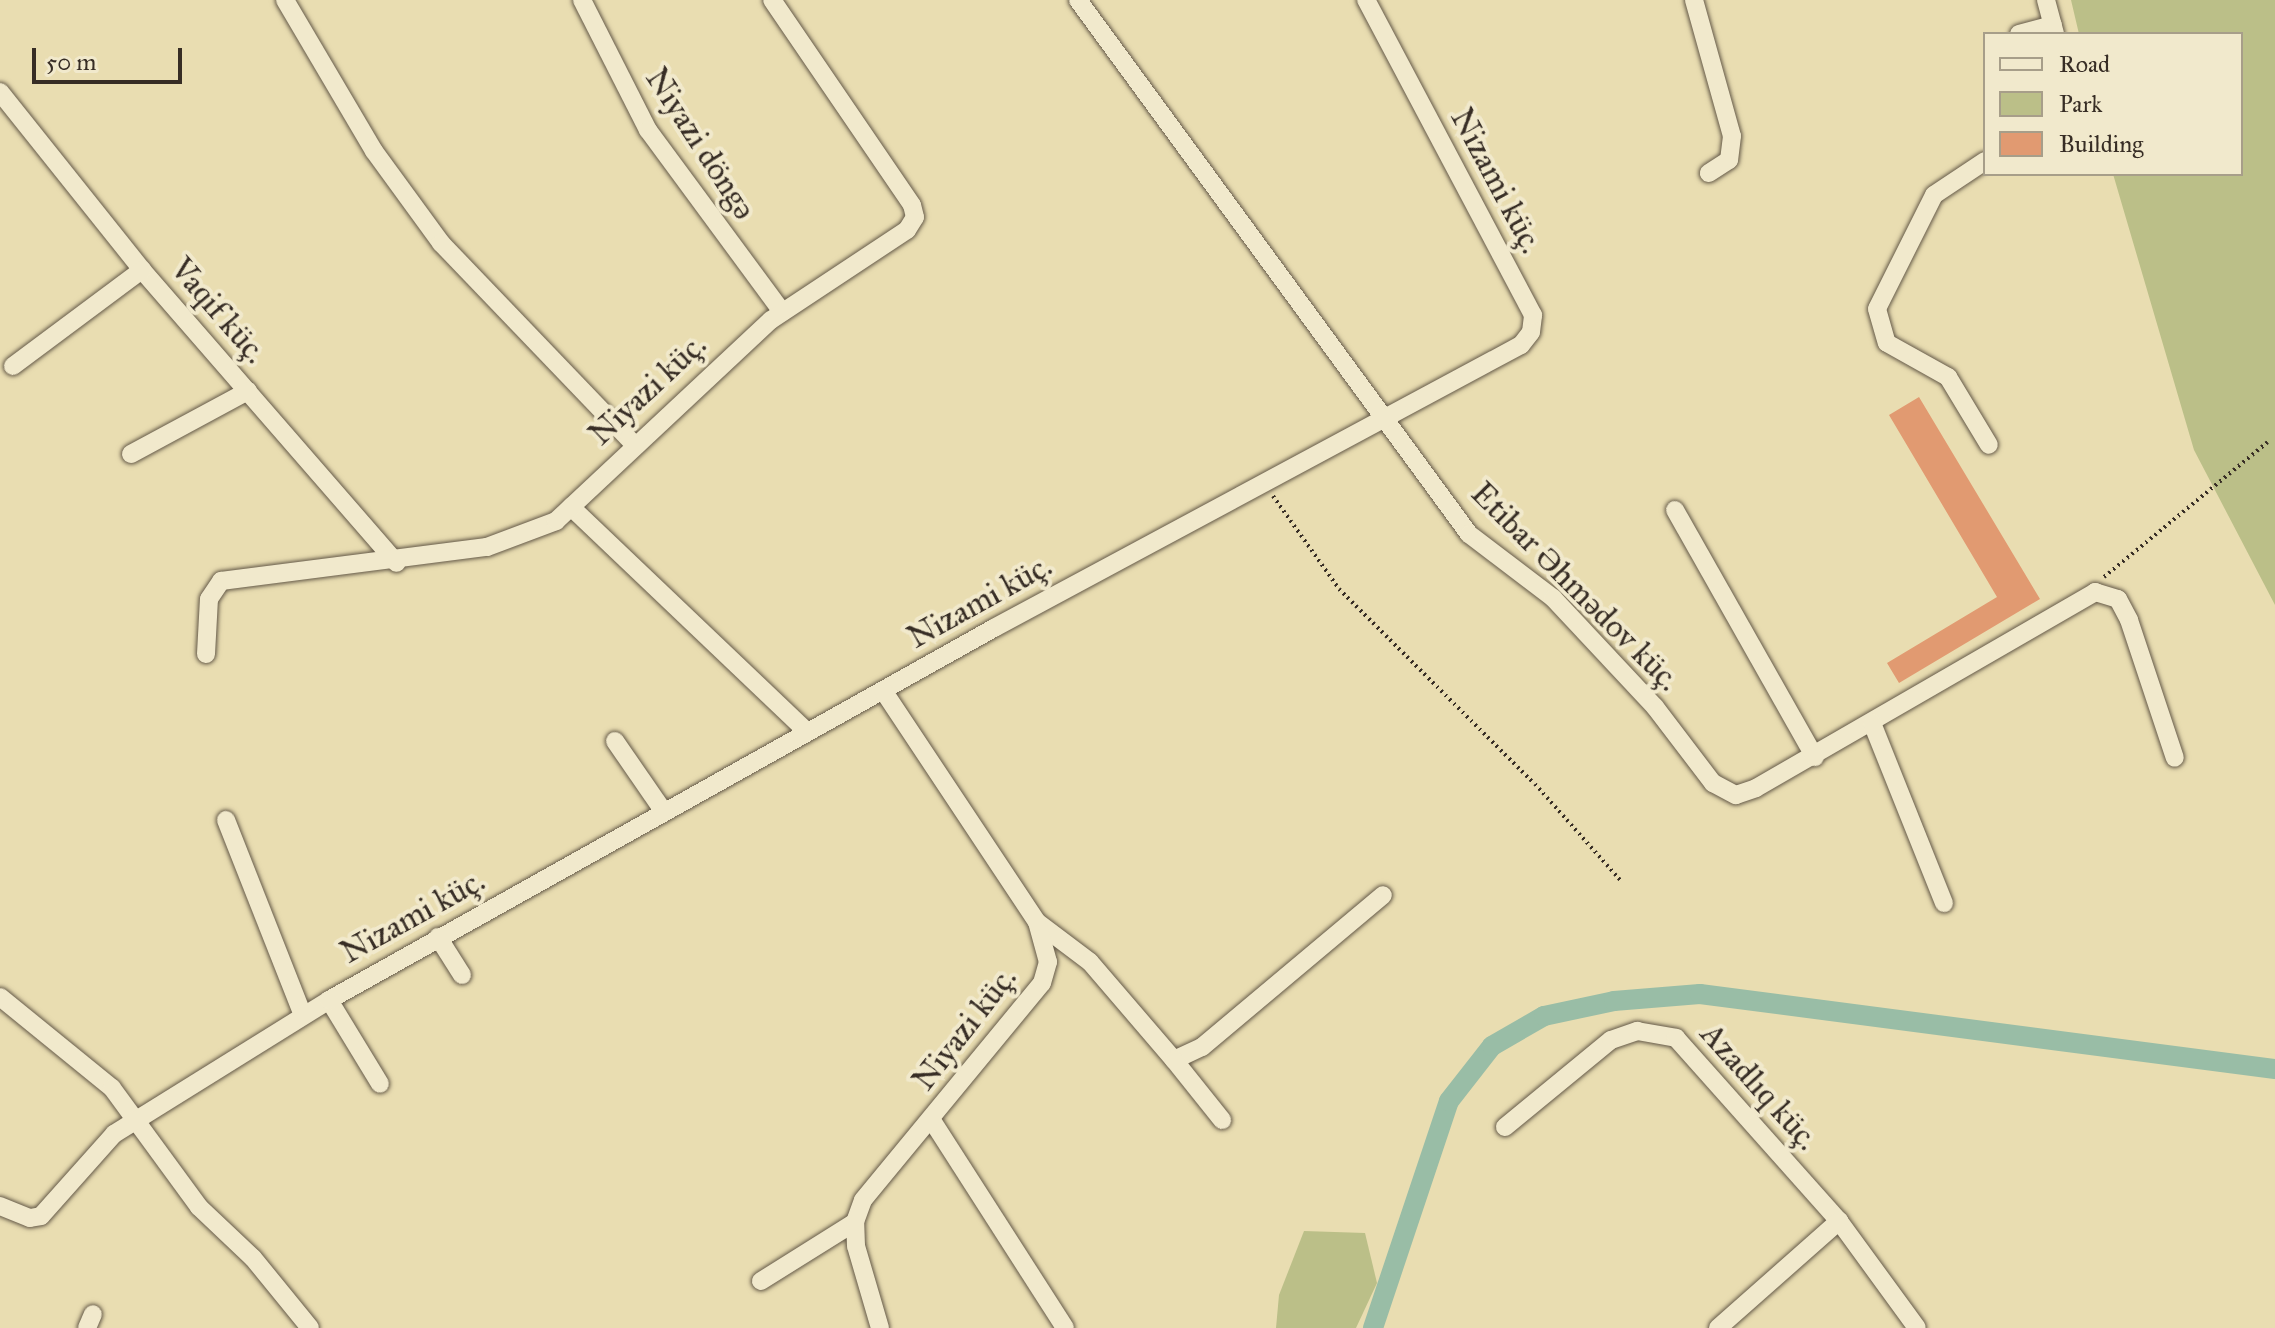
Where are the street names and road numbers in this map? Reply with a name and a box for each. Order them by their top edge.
street label: Niyazi döngə [637,61,763,227]
street label: Nizami küç. [1442,102,1550,260]
street label: Vaqif küç. [162,250,274,372]
street label: Niyazi küç. [581,326,715,454]
street label: Etibar Əhmədov küç. [1463,475,1687,699]
street label: Nizami küç. [901,547,1059,657]
street label: Nizami küç. [334,862,492,972]
street label: Niyazi küç. [905,960,1025,1098]
street label: Azadlıq küç. [1692,1016,1826,1158]

